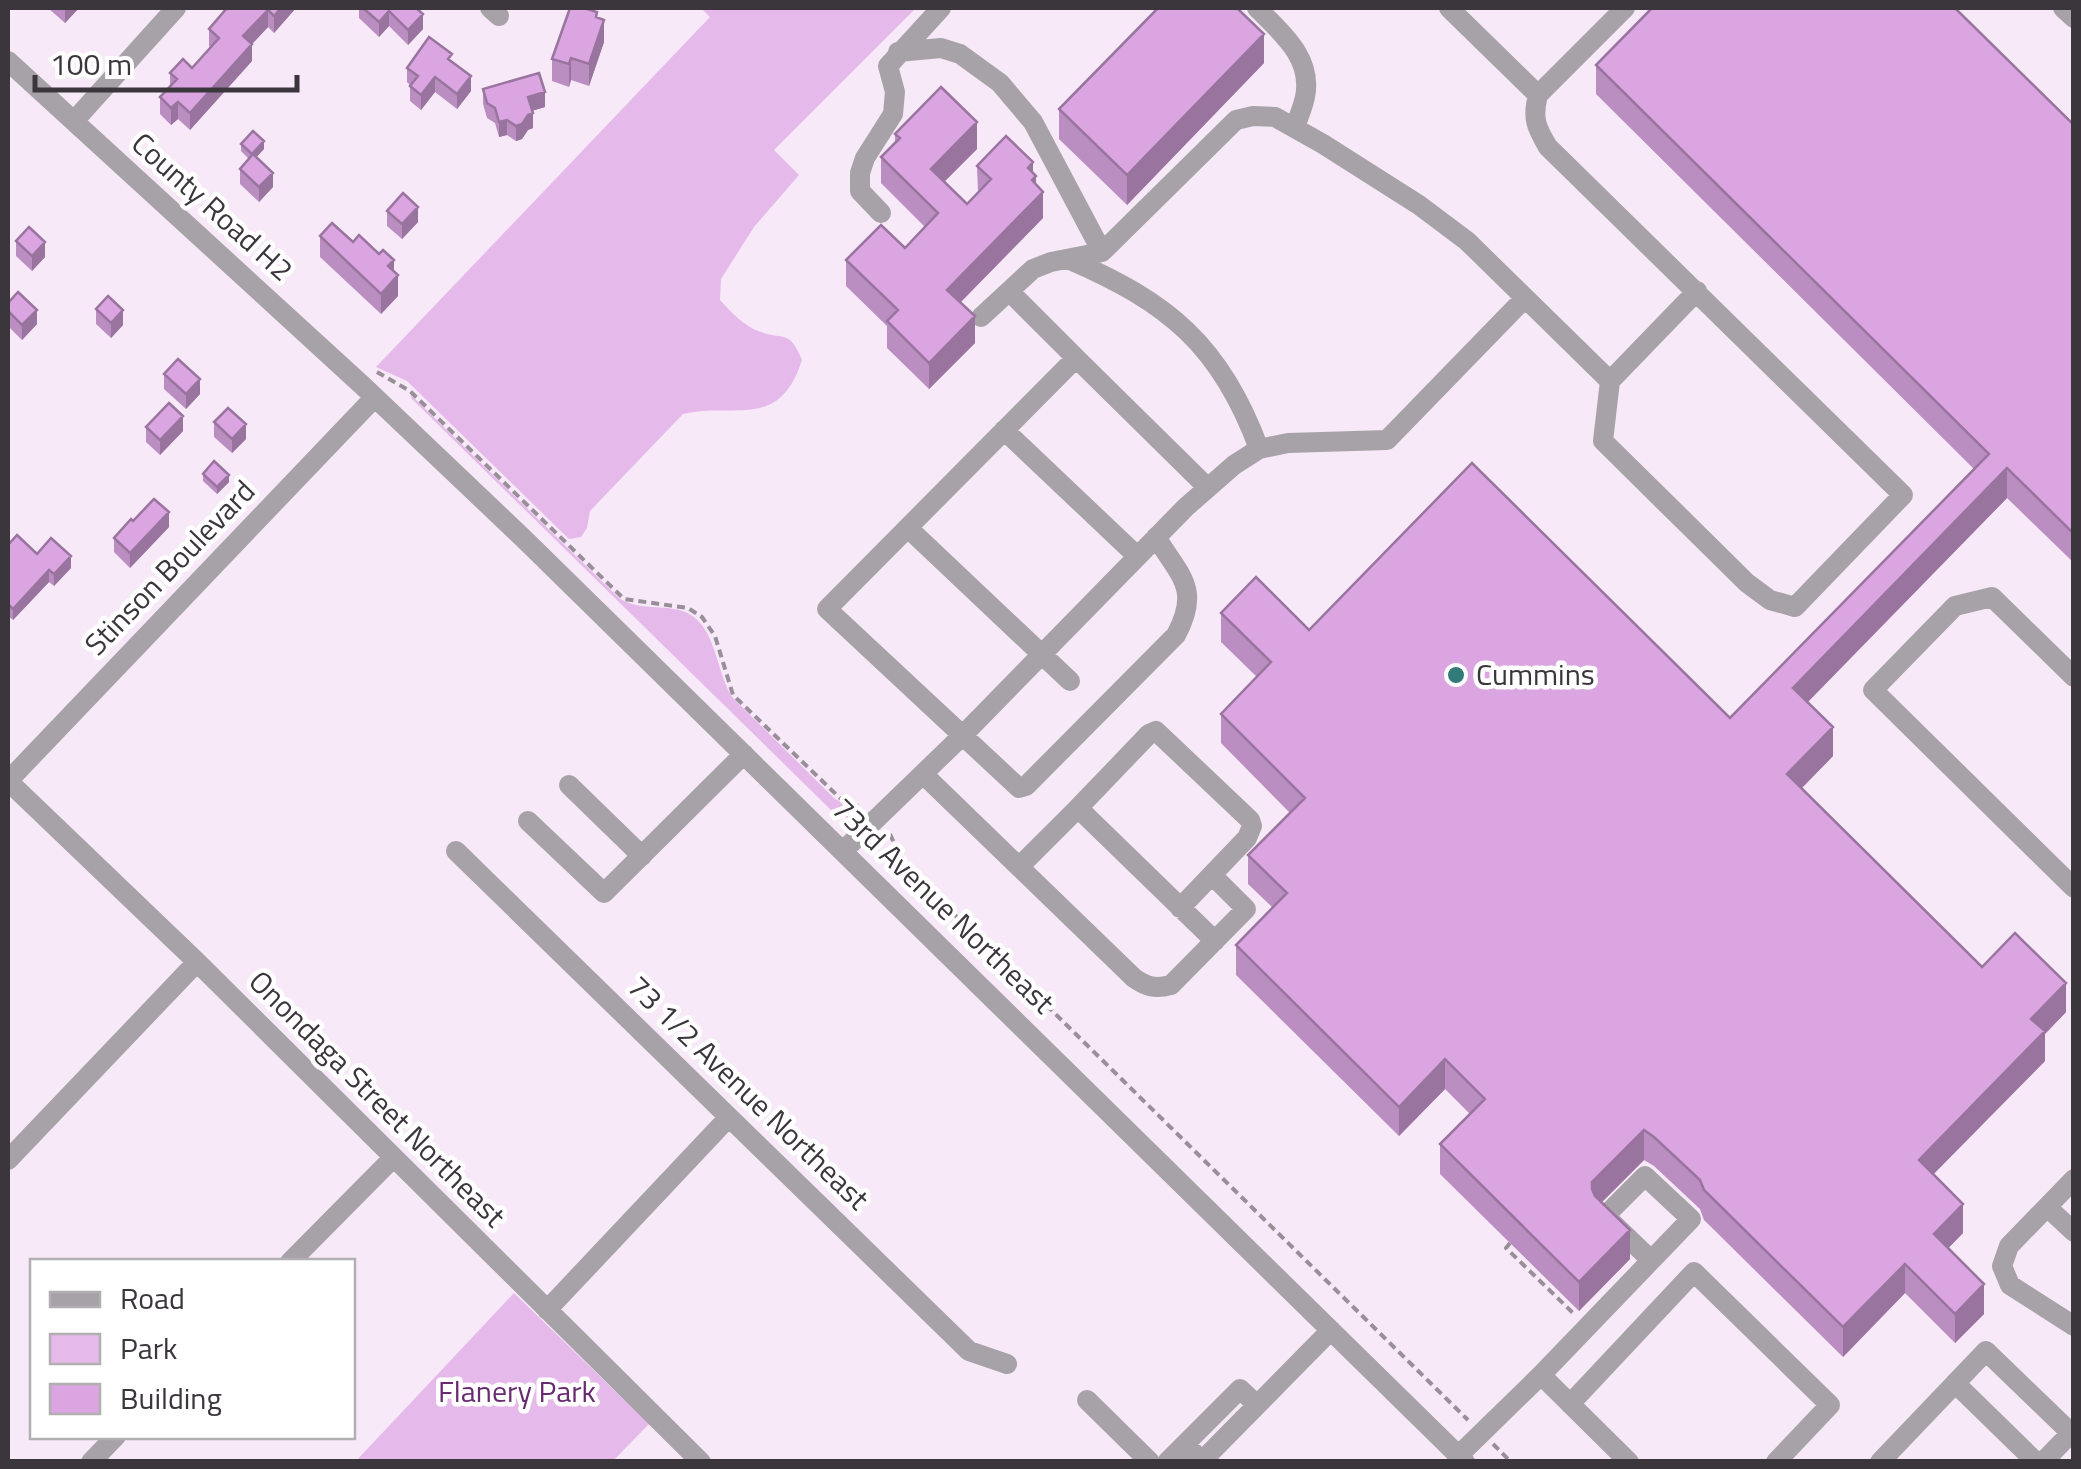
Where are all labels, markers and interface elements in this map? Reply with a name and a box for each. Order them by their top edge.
scale bar [35,30,298,92]
text: 100 m [50,41,132,87]
street label: County Road H2 [121,121,304,292]
street label: Stinson Boulevard [73,469,265,666]
place label: Cummins [1476,651,1595,697]
marker: Cummins [1445,664,1467,686]
street label: 73rd Avenue Northeast [822,787,1066,1024]
street label: Onondaga Street Northeast [239,959,517,1238]
street label: 73 1/2 Avenue Northeast [617,964,880,1221]
legend [30,1259,355,1439]
text: Road [120,1275,185,1321]
text: Park [120,1325,177,1371]
park label: Flanery Park [438,1368,596,1414]
text: Building [120,1375,222,1421]

